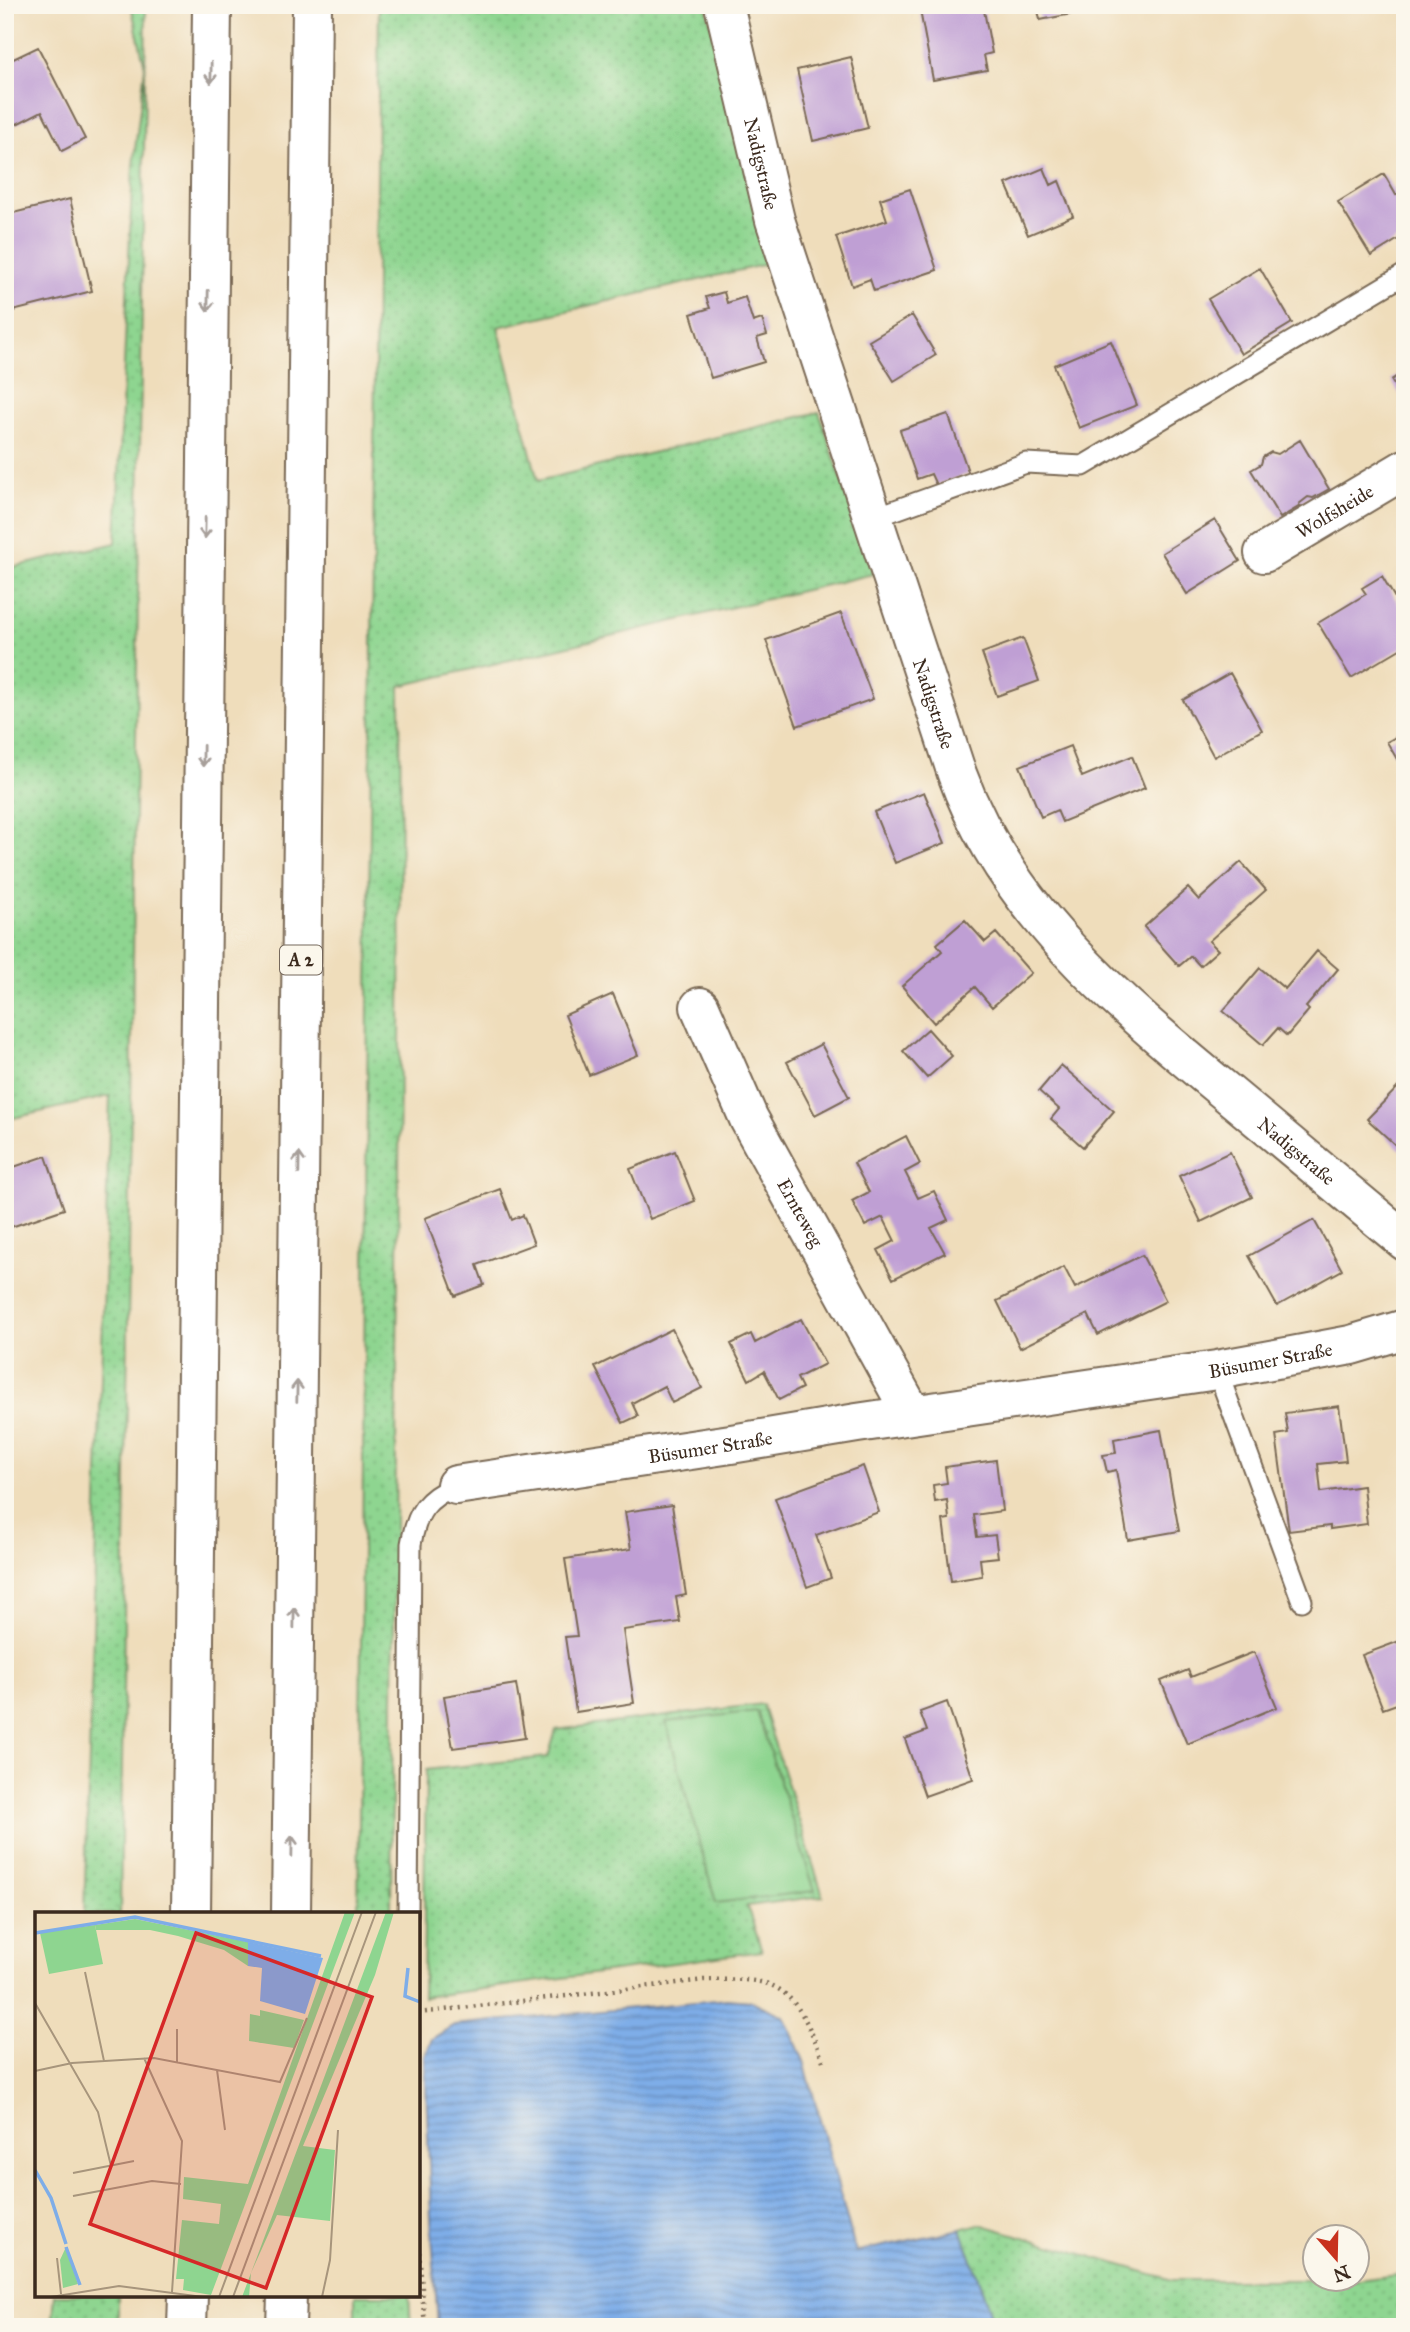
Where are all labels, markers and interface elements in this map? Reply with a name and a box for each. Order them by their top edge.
one-way arrow [204,62,218,85]
street label: Nadigstraße [739,115,783,212]
one-way arrow [201,289,215,312]
street label: Wolfsheide [1292,479,1378,543]
one-way arrow [198,517,212,540]
street label: Nadigstraße [908,656,959,752]
one-way arrow [196,744,209,767]
road number: A 2 [280,945,322,974]
street label: Nadigstraße [1253,1112,1340,1190]
one-way arrow [292,1152,306,1175]
street label: Ernteweg [772,1174,828,1252]
street label: Büsumer Straße [1207,1338,1334,1383]
one-way arrow [290,1379,304,1402]
street label: Büsumer Straße [647,1426,774,1468]
one-way arrow [287,1607,301,1630]
one-way arrow [285,1834,299,1857]
inset map [35,1912,420,2297]
north arrow [1302,2224,1372,2294]
text: N [1330,2260,1353,2287]

